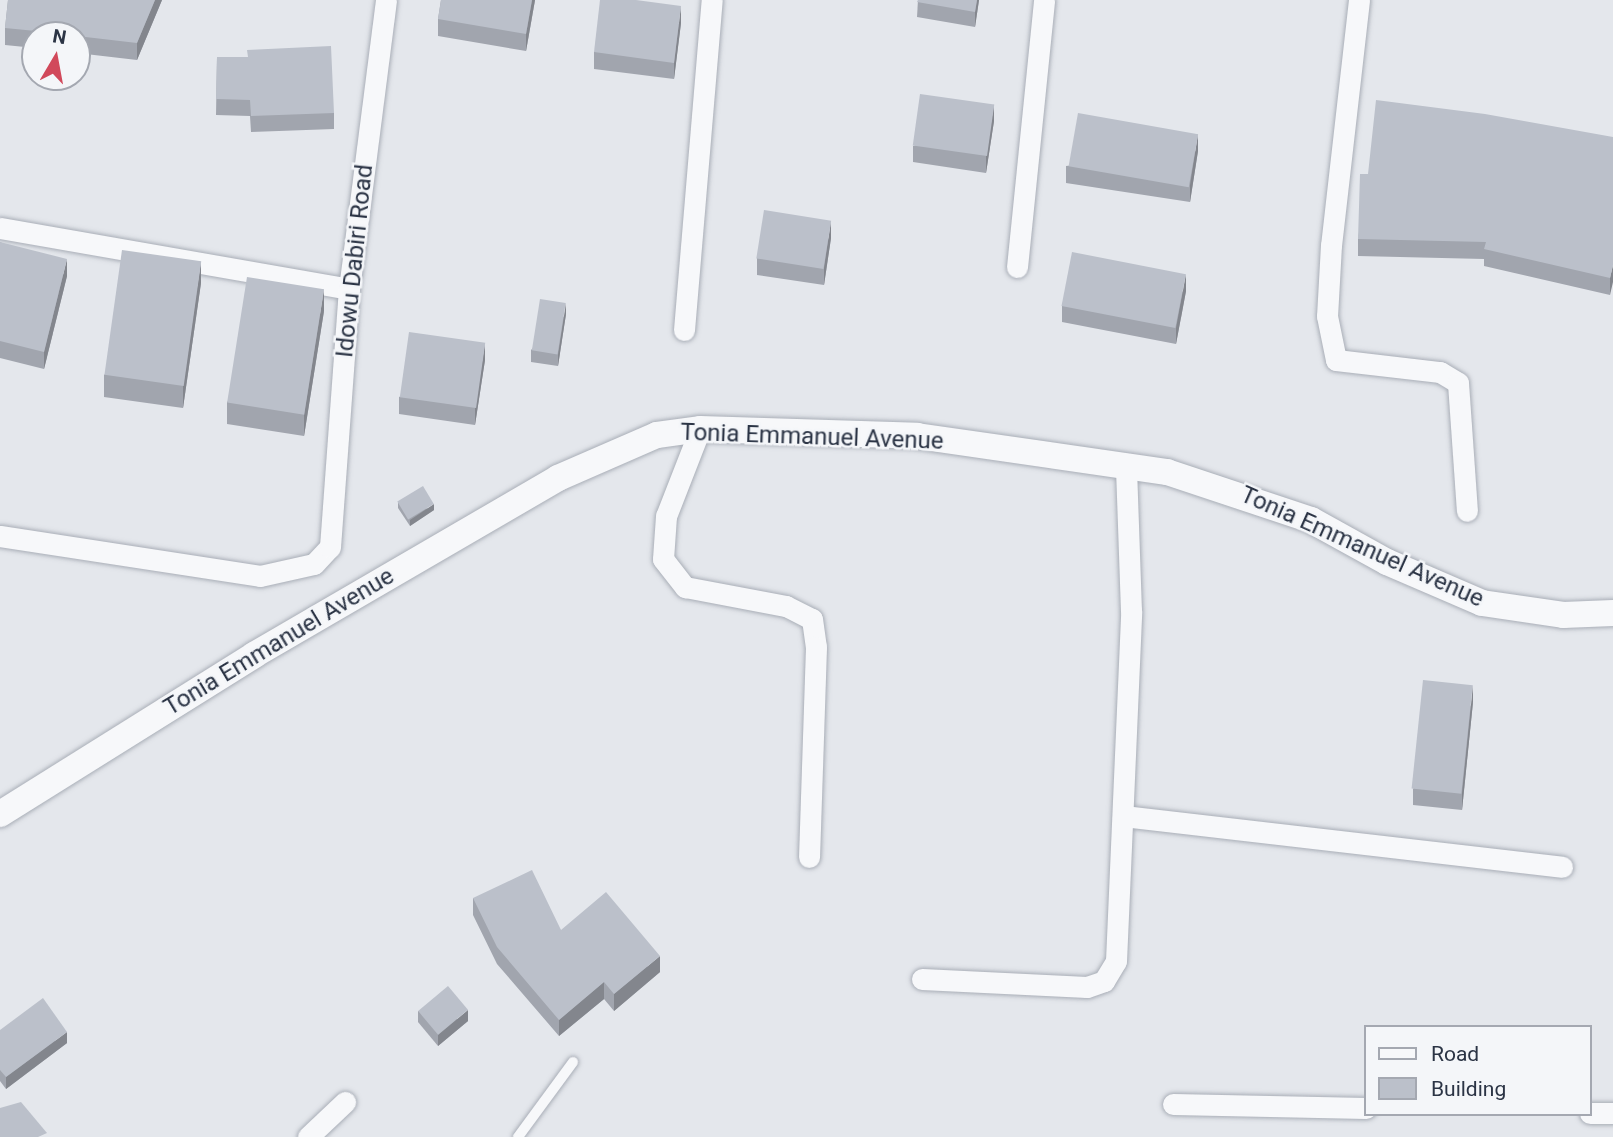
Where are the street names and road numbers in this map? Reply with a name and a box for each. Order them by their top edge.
street label: Idowu Dabiri Road [331,163,379,359]
street label: Tonia Emmanuel Avenue [680,418,944,456]
street label: Tonia Emmanuel Avenue [1236,480,1488,614]
street label: Tonia Emmanuel Avenue [159,562,399,722]

